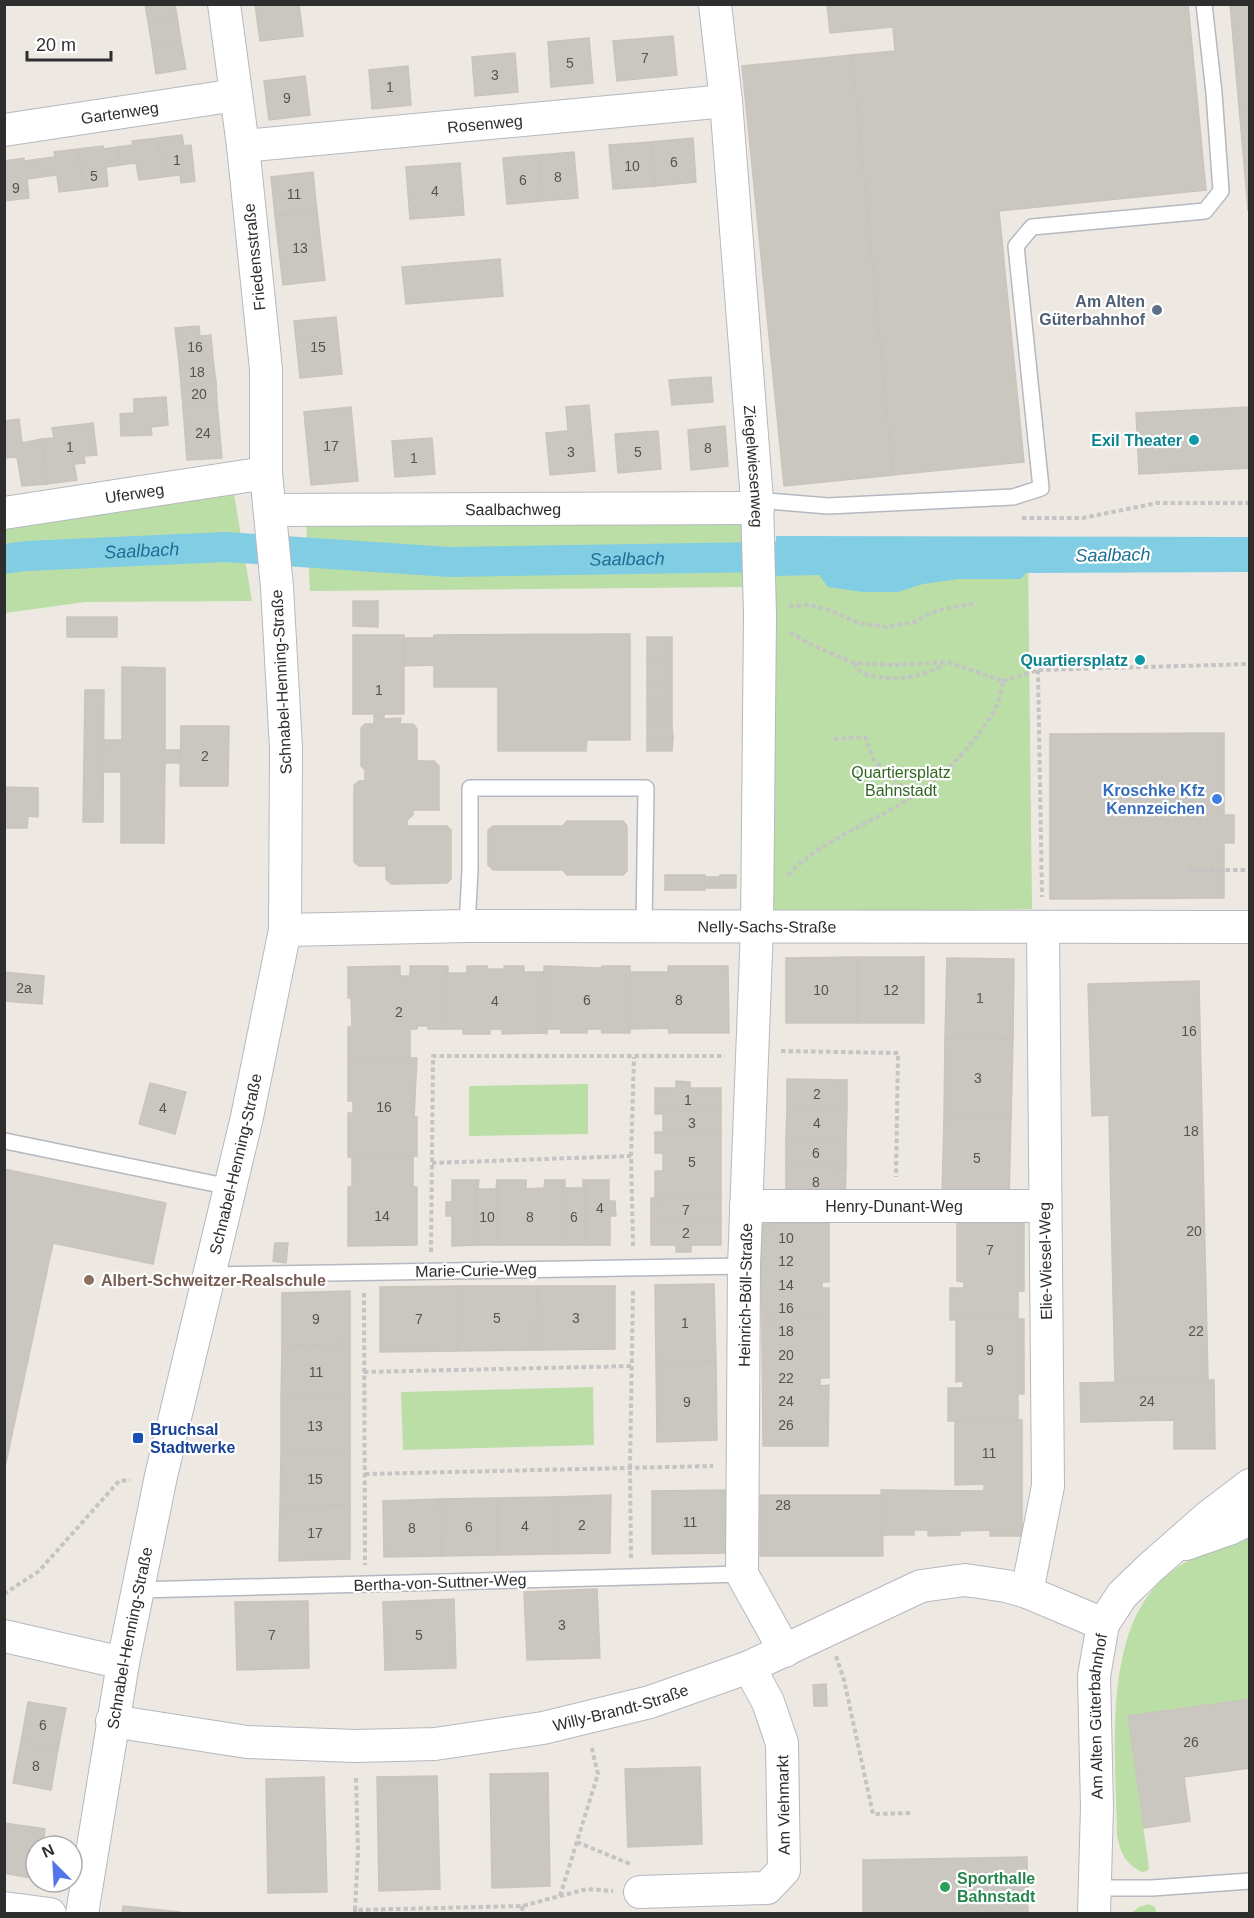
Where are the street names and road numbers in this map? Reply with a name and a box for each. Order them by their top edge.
street label: Gartenweg [80,99,160,127]
street label: Rosenweg [447,112,523,136]
street label: Friedensstraße [240,202,269,311]
street label: Ziegelwiesenweg [741,404,766,528]
street label: Uferweg [104,481,165,506]
street label: Saalbachweg [465,501,561,518]
street label: Schnabel-Henning-Straße [268,589,295,775]
street label: Nelly-Sachs-Straße [698,918,836,935]
street label: Schnabel-Henning-Straße [206,1072,265,1256]
street label: Henry-Dunant-Weg [825,1198,963,1215]
street label: Elie-Wiesel-Weg [1036,1202,1055,1320]
street label: Heinrich-Böll-Straße [736,1223,755,1367]
street label: Marie-Curie-Weg [415,1261,537,1280]
street label: Schnabel-Henning-Straße [104,1545,155,1730]
street label: Bertha-von-Suttner-Weg [353,1571,527,1594]
street label: Am Alten Güterbahnhof [1086,1632,1110,1799]
street label: Willy-Brandt-Straße [551,1681,691,1734]
street label: Am Viehmarkt [774,1754,793,1855]

